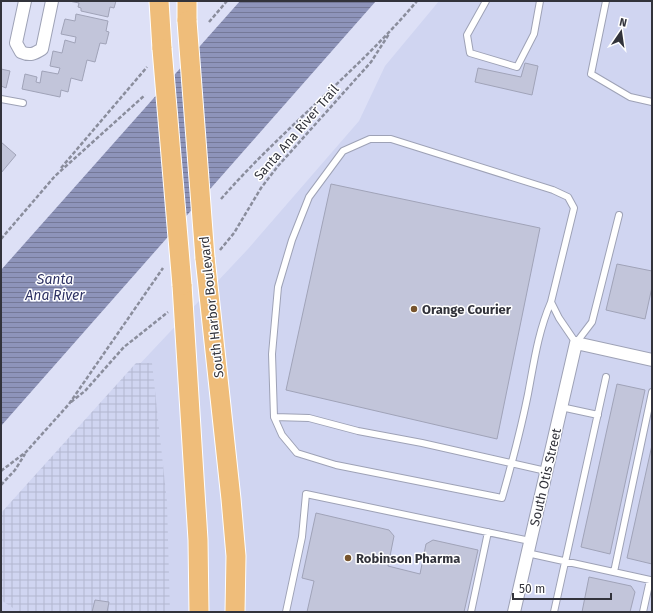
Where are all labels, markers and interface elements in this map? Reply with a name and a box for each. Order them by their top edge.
north arrow [601,12,641,52]
text: N [618,16,628,30]
street label: Santa Ana River Trail [251,81,342,183]
street label: South Harbor Boulevard [197,235,226,378]
water label: Santa Ana River [24,271,85,304]
place label: Orange Courier [422,302,512,317]
marker: Orange Courier [409,304,419,314]
street label: South Otis Street [527,426,564,528]
place label: Robinson Pharma [356,551,460,566]
marker: Robinson Pharma [343,553,353,563]
scale bar [513,575,611,601]
text: 50 m [519,582,545,596]

